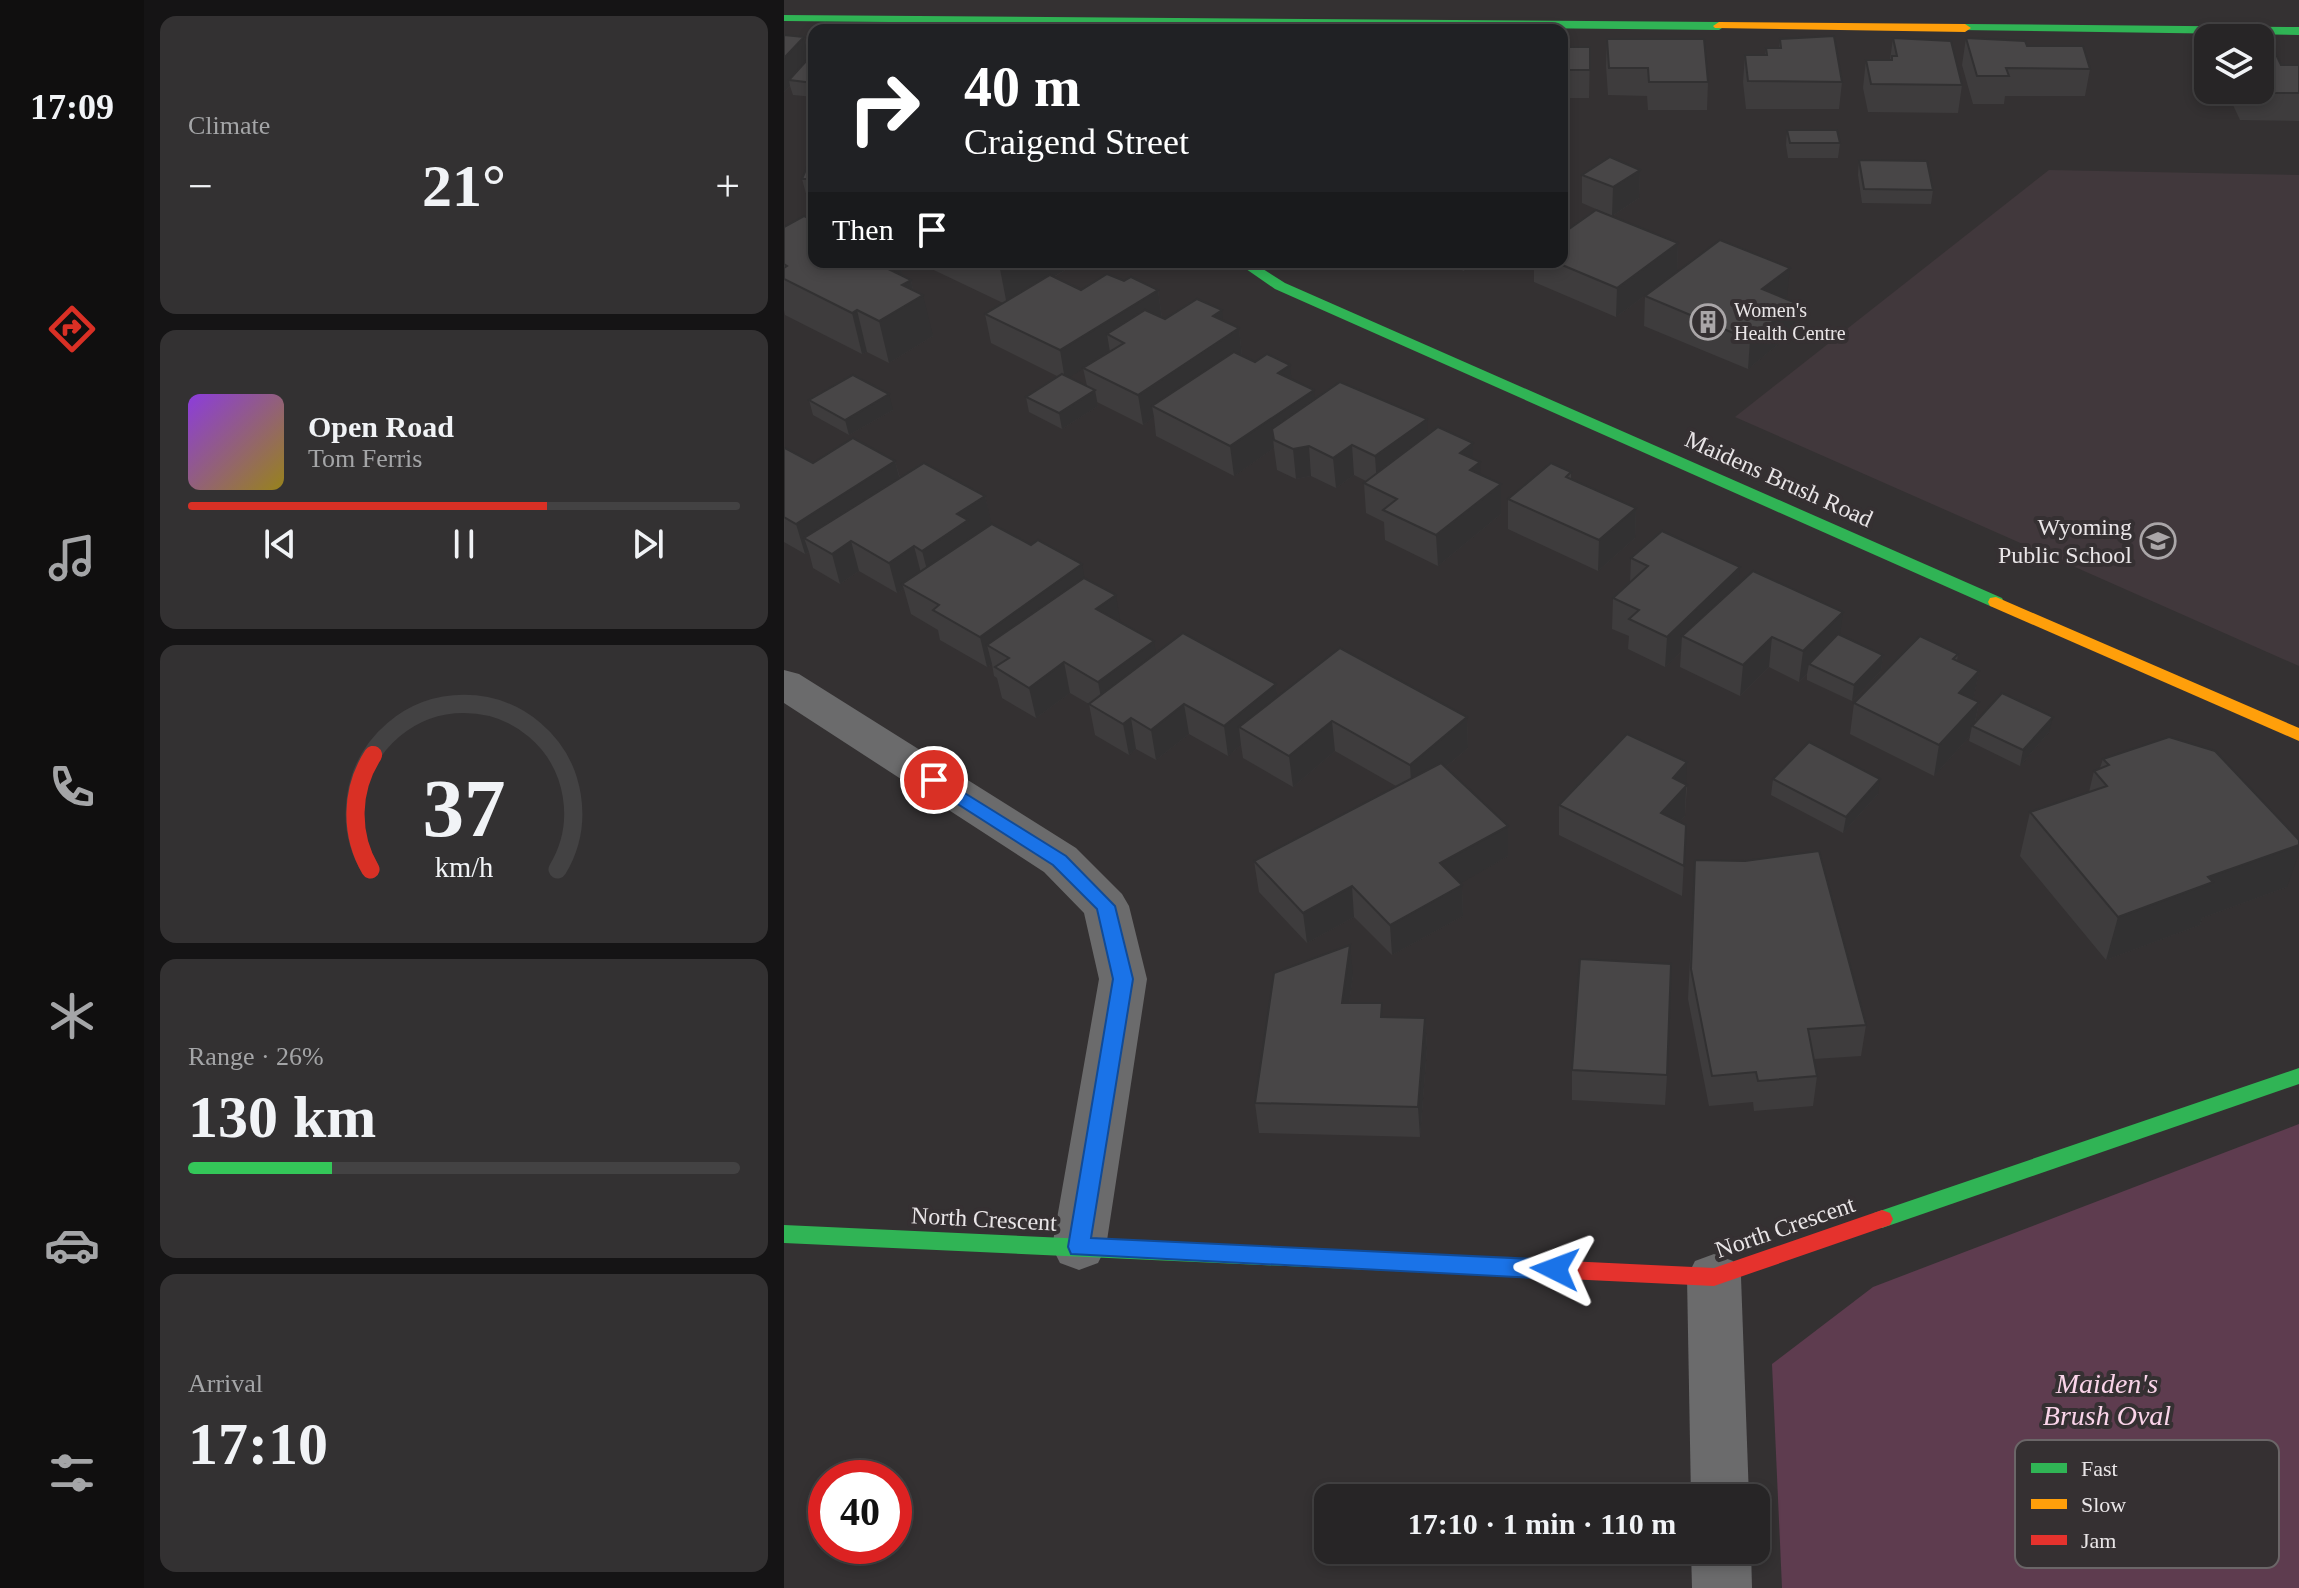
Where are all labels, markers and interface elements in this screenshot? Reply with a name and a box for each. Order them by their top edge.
map controls [2194,24,2274,104]
button: layers [2194,24,2274,104]
icon: right [832,56,936,160]
text: 40 m [964,56,1081,118]
text: 17:09 [30,87,114,127]
text: Climate [188,111,270,140]
text: Craigend Street [964,122,1189,162]
text: 21° [422,153,506,219]
text: − [188,162,213,211]
text: + [715,162,740,211]
icon: arrive [910,208,954,252]
text: Then [832,213,894,246]
place label: Women's Health Centre [1734,299,1846,344]
icon: directions [44,301,100,357]
building icon: Women's Health Centre [1689,303,1727,341]
text: Open Road [308,410,454,443]
street label: Maidens Brush Road [1681,426,1877,532]
text: Tom Ferris [308,444,422,473]
place label: Wyoming Public School [1998,514,2132,568]
icon: previous [258,522,302,566]
icon: pause [442,522,486,566]
icon: next [626,522,670,566]
school or university icon: Wyoming Public School [2139,522,2177,560]
icon: music [44,530,100,586]
pin [900,746,968,814]
icon: arrive [912,758,956,802]
icon: phone [44,759,100,815]
text: 37 [422,762,506,854]
text: km/h [435,852,493,883]
icon: climate [44,988,100,1044]
text: Range · 26% [188,1042,324,1071]
text: 130 km [188,1084,376,1150]
street label: North Crescent [1712,1191,1859,1263]
street label: North Crescent [910,1202,1058,1236]
icon: car [44,1217,100,1273]
position arrow [1513,1227,1597,1311]
park label: Maiden's Brush Oval [2043,1368,2171,1431]
text: Arrival [188,1369,263,1398]
text: 17:10 [188,1411,328,1477]
legend [2015,1440,2279,1568]
icon: filters [44,1445,100,1501]
text: Fast [2081,1456,2118,1481]
speed limit sign: 40 [808,1460,912,1564]
text: Slow [2081,1492,2126,1517]
text: 17:10 · 1 min · 110 m [1408,1507,1676,1540]
text: Jam [2081,1528,2116,1553]

